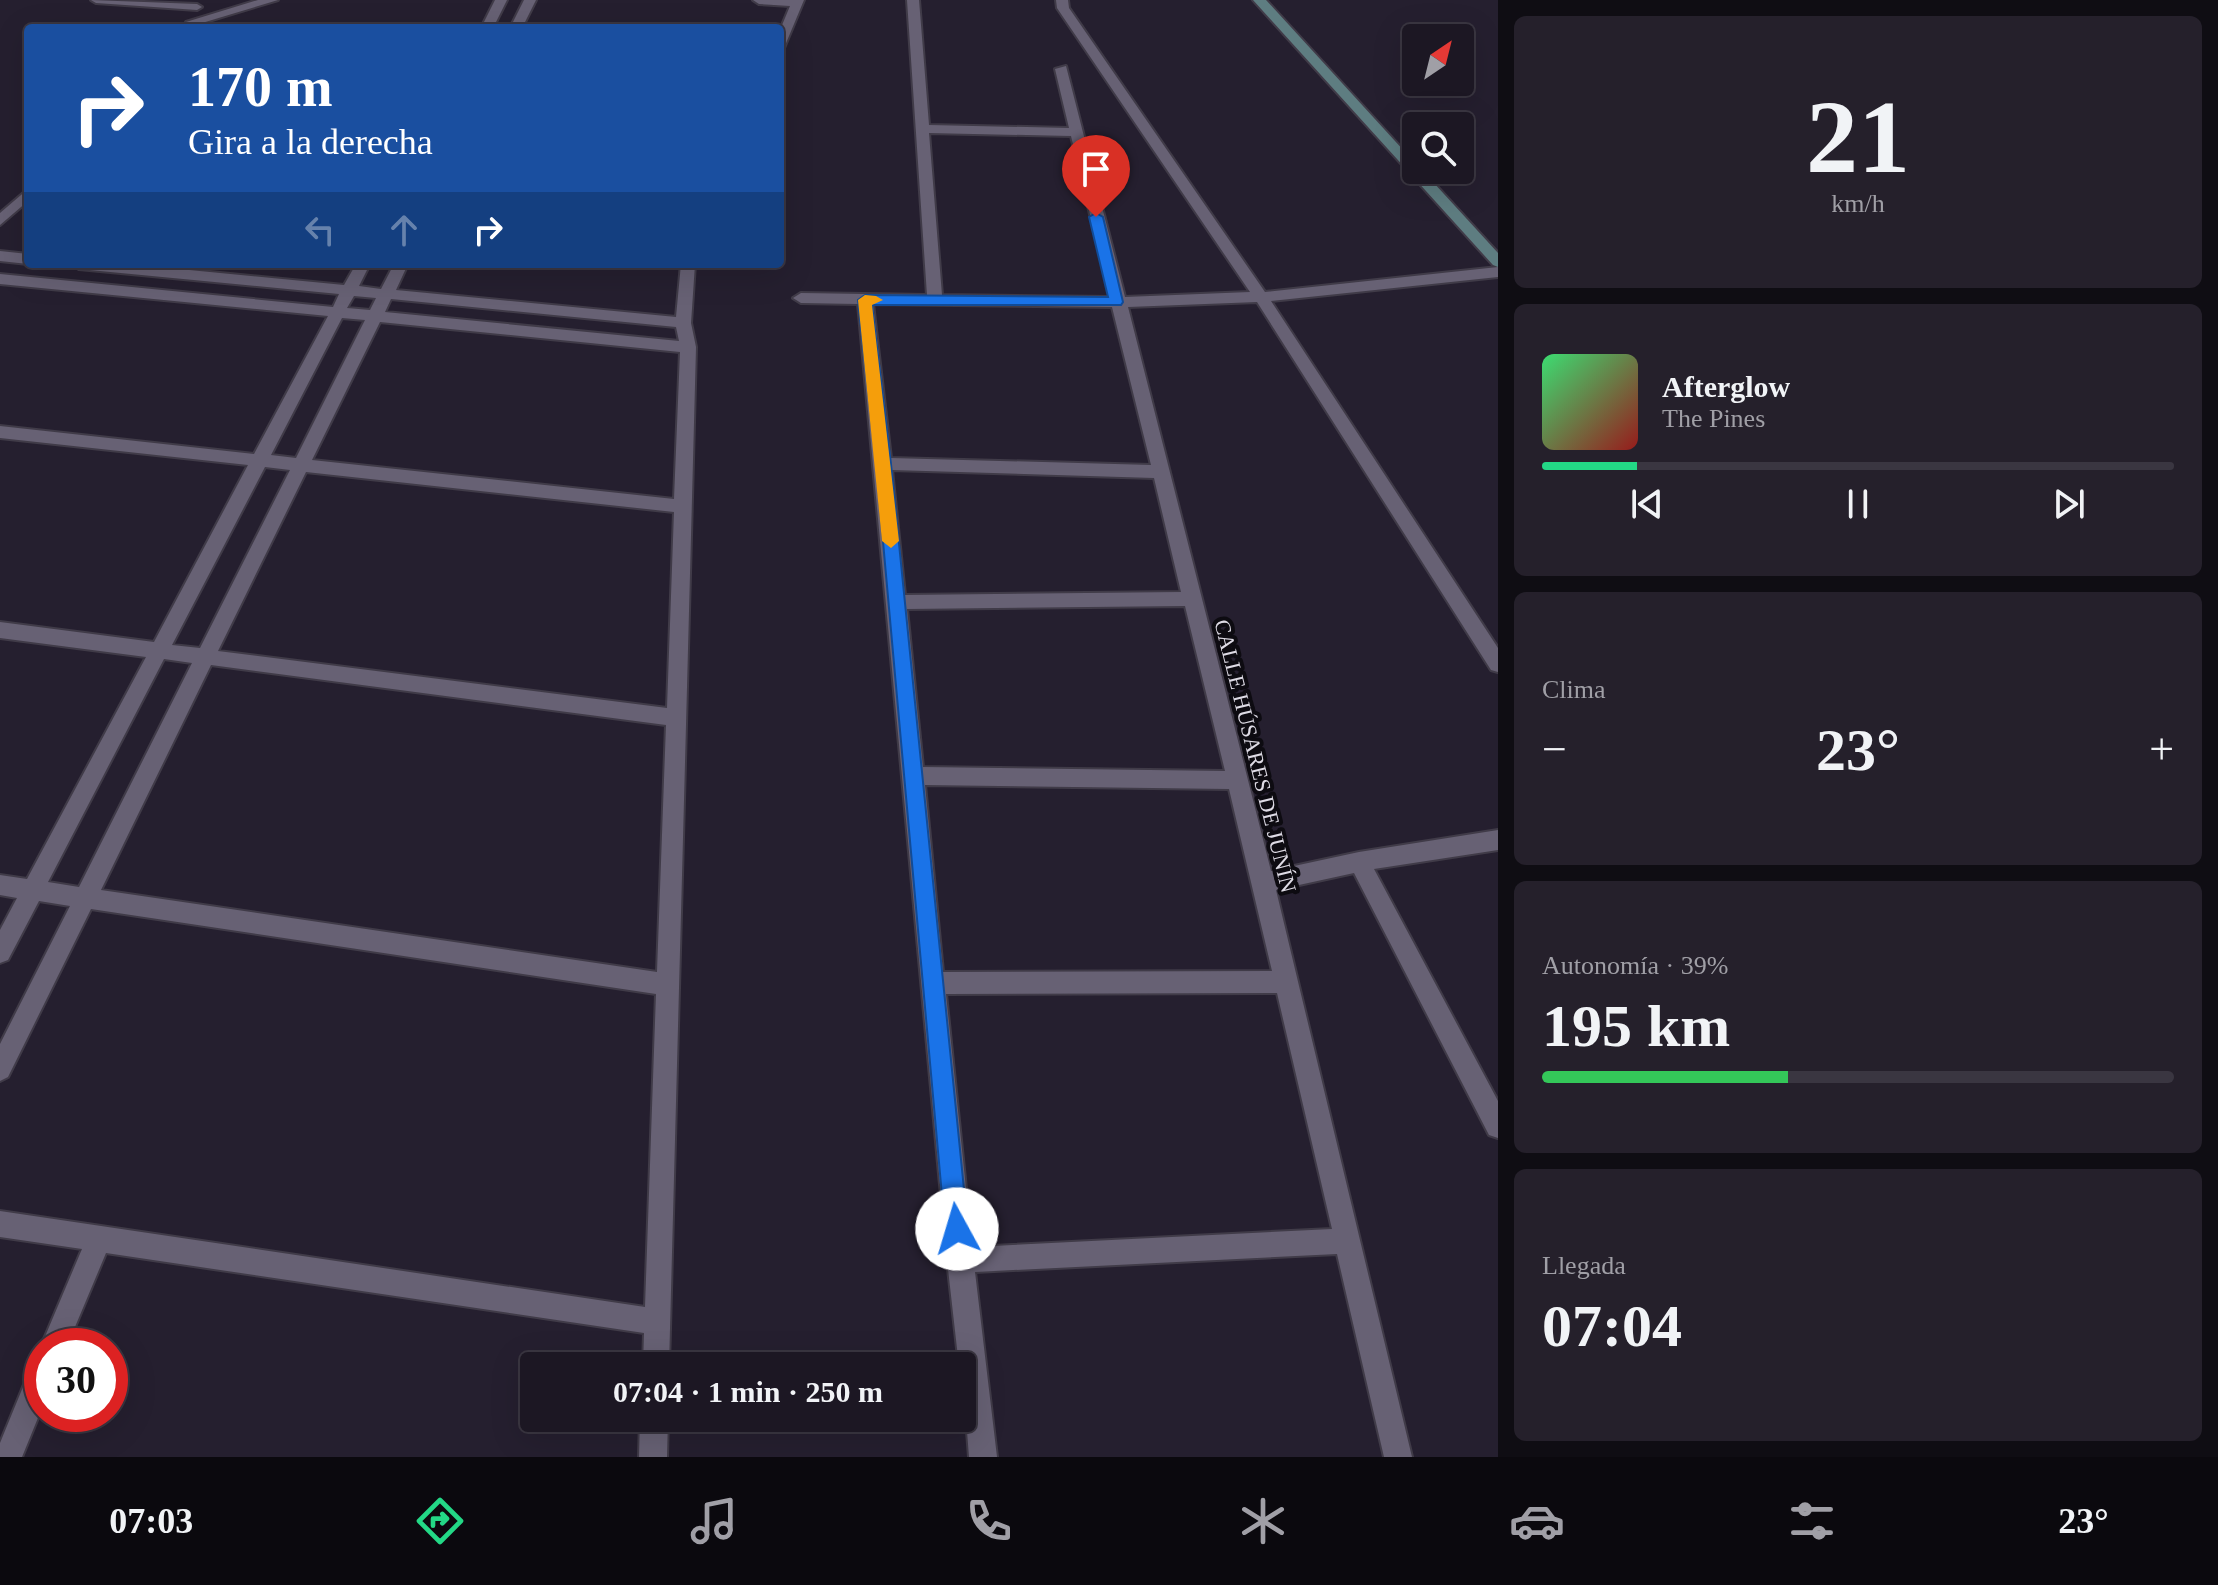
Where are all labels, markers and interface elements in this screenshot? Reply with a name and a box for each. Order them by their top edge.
north arrow [1402,24,1474,96]
map controls [1402,24,1474,184]
icon: right [56,56,160,160]
text: 170 m [188,56,333,118]
text: 21 [1806,79,1910,194]
button: search [1402,112,1474,184]
text: Gira a la derecha [188,122,433,162]
pin [1062,135,1130,217]
icon: arrive [1074,147,1118,191]
text: km/h [1831,189,1885,218]
icon: left [298,208,342,252]
icon: ahead [382,208,426,252]
icon: right [466,208,510,252]
text: Afterglow [1662,370,1790,403]
text: The Pines [1662,404,1765,433]
icon: previous [1625,482,1669,526]
icon: pause [1836,482,1880,526]
icon: next [2047,482,2091,526]
street label: CALLE HÚSARES DE JUNÍN [1209,617,1302,895]
text: Clima [1542,675,1606,704]
text: 23° [1816,717,1900,783]
text: − [1542,725,1567,774]
text: + [2149,725,2174,774]
text: Autonomía · 39% [1542,951,1728,980]
text: 195 km [1542,993,1730,1059]
position arrow [915,1187,999,1271]
text: Llegada [1542,1251,1626,1280]
text: 07:04 [1542,1293,1682,1359]
speed limit sign: 30 [24,1328,128,1432]
text: 07:04 · 1 min · 250 m [613,1375,883,1408]
icon: directions [412,1493,468,1549]
icon: music [686,1493,742,1549]
icon: phone [961,1493,1017,1549]
icon: climate [1235,1493,1291,1549]
icon: car [1509,1493,1565,1549]
icon: filters [1784,1493,1840,1549]
text: 07:03 [109,1501,193,1541]
text: 23° [2058,1501,2109,1541]

